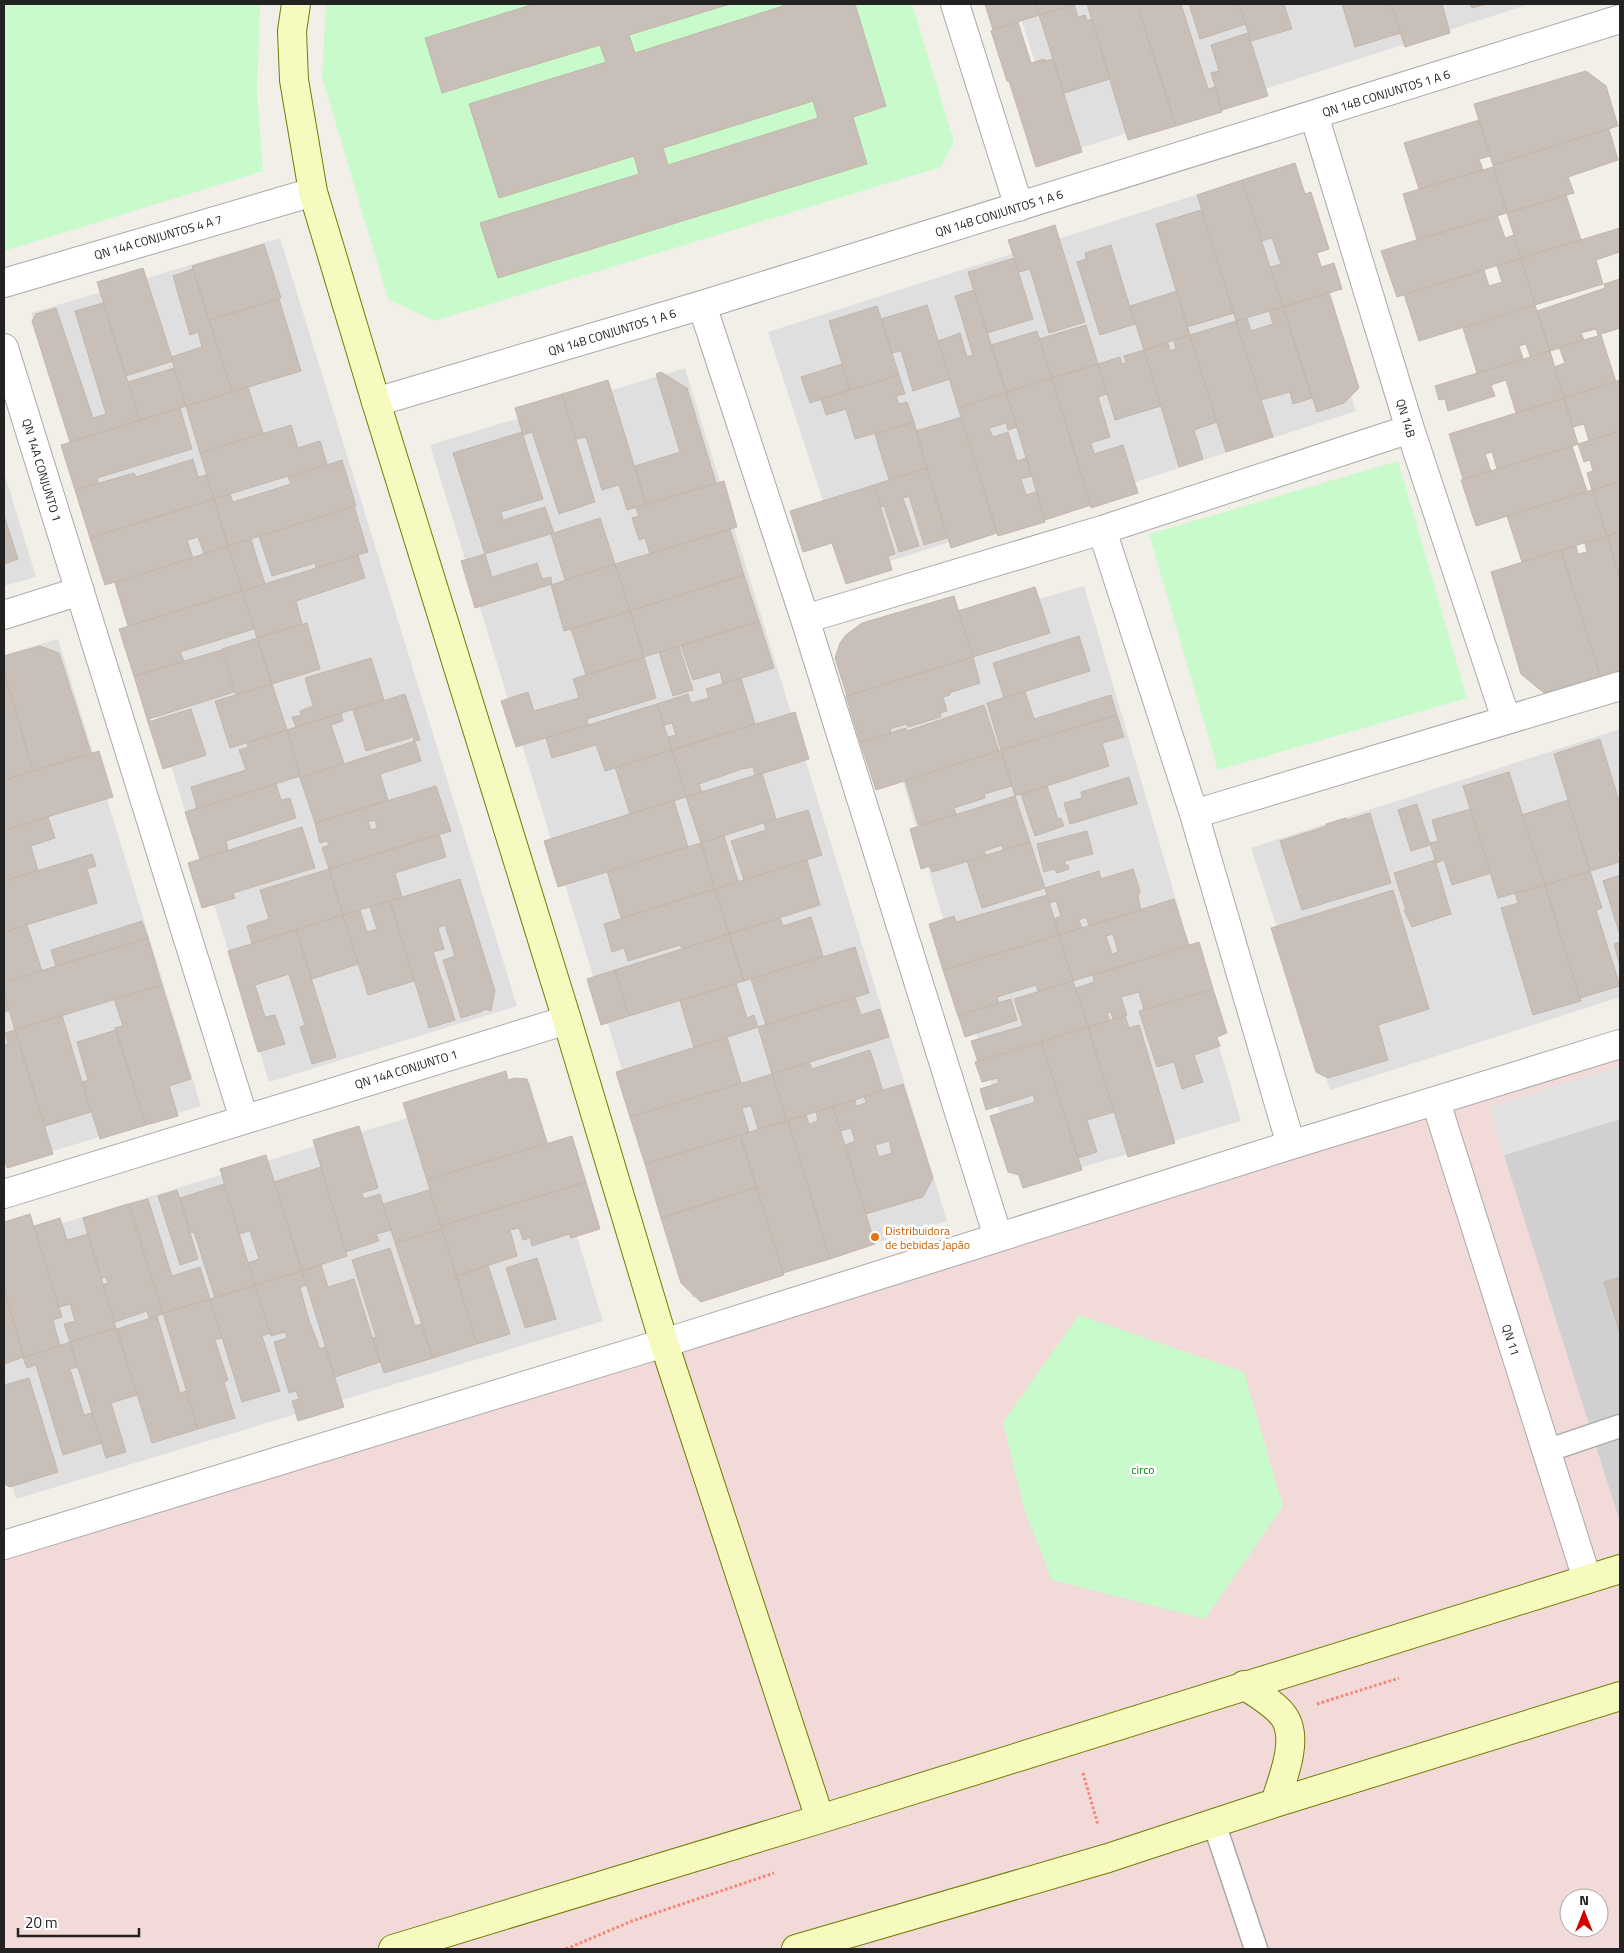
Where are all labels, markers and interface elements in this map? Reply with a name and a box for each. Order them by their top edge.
street label: QN 14B CONJUNTOS 1 A 6 [1320,64,1453,122]
street label: QN 14B CONJUNTOS 1 A 6 [933,184,1066,242]
street label: QN 14A CONJUNTOS 4 A 7 [92,210,224,264]
street label: QN 14B CONJUNTOS 1 A 6 [546,303,679,361]
street label: QN 14B [1391,396,1421,440]
street label: QN 14A CONJUNTO 1 [17,416,67,524]
street label: QN 14A CONJUNTO 1 [352,1044,460,1094]
place label: Distribuidora de bebidas Japão [885,1221,970,1254]
marker: Distribuidora de bebidas Japão [869,1231,881,1243]
street label: QN 11 [1497,1322,1525,1358]
park label: circo [1131,1460,1155,1479]
north arrow [1559,1888,1609,1938]
text: N [1579,1889,1589,1910]
scale bar [18,1906,139,1938]
text: 20 m [25,1911,58,1934]

